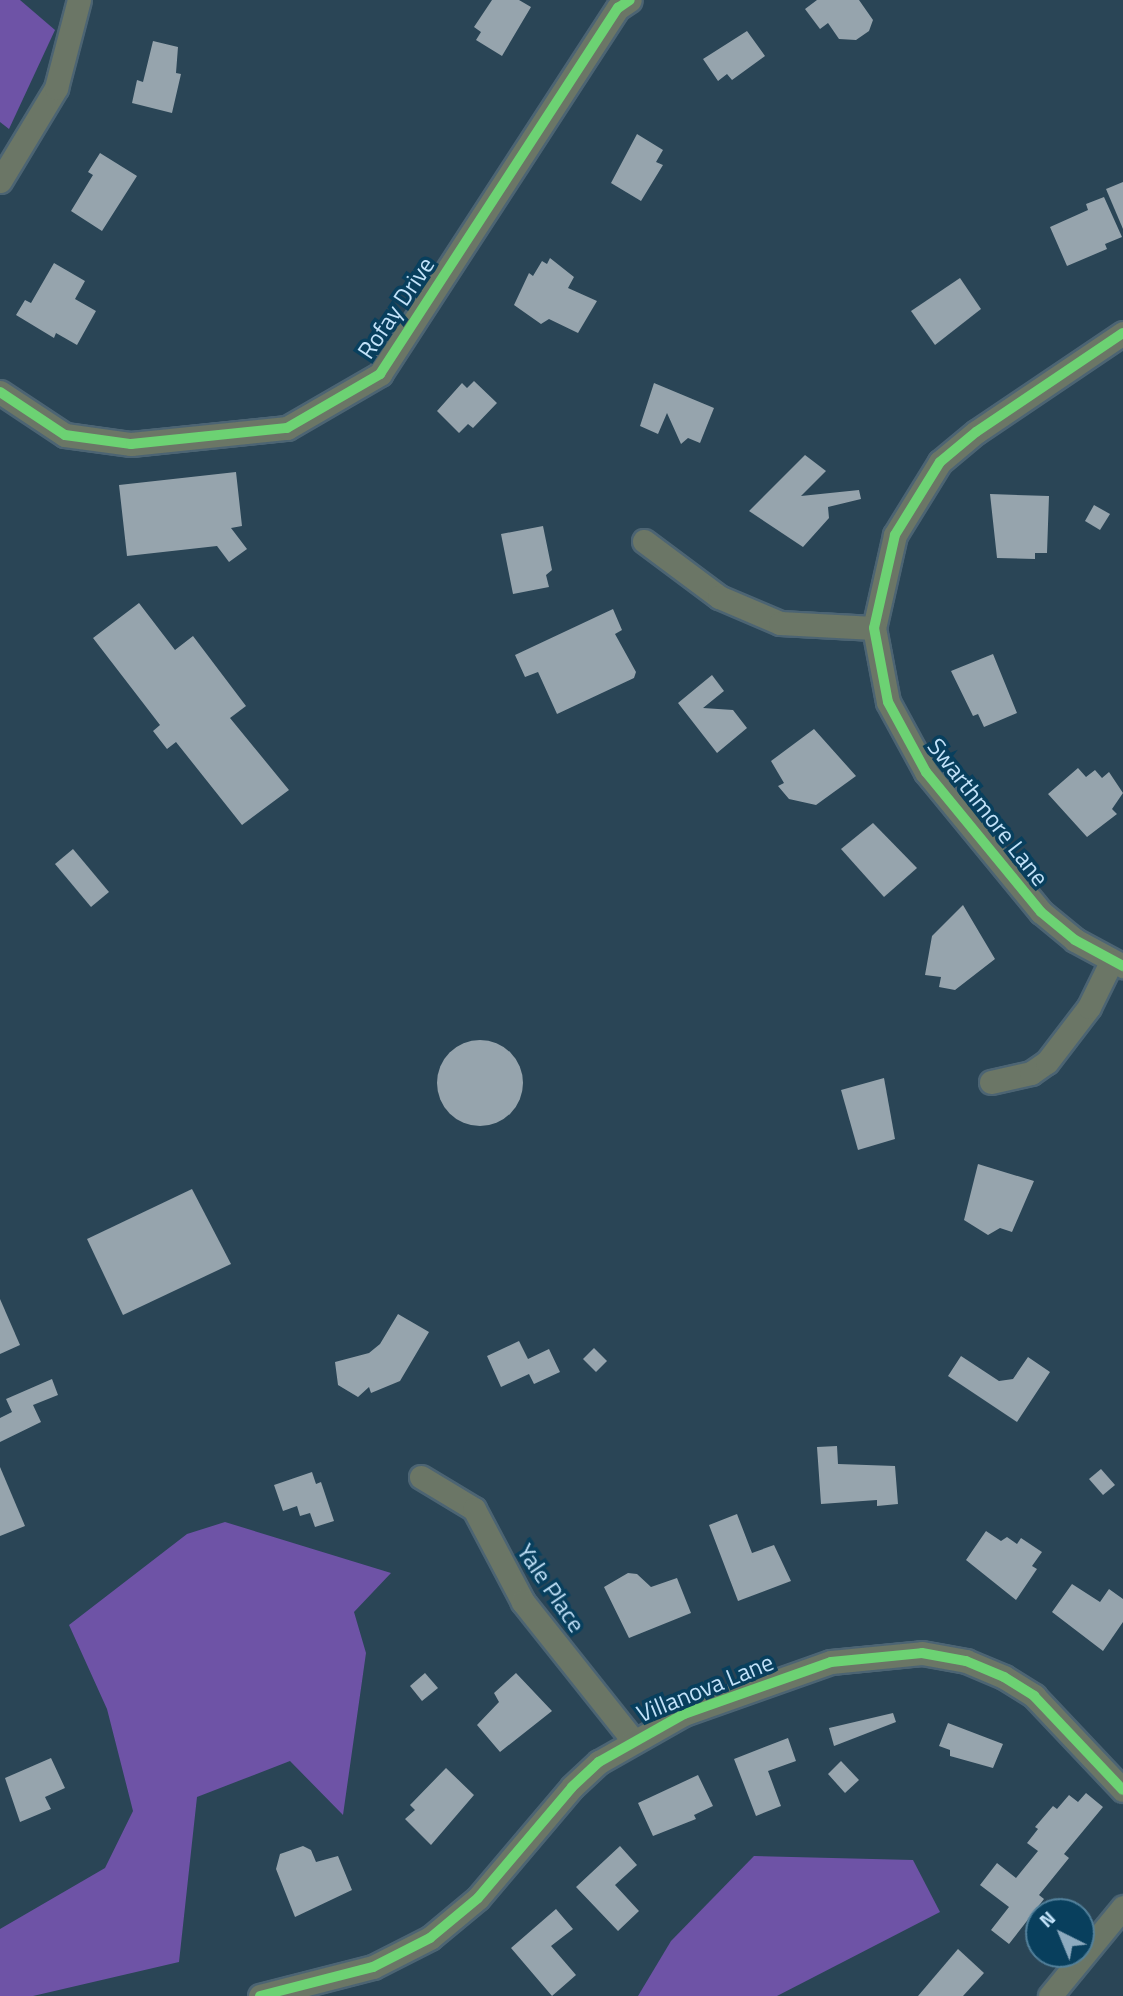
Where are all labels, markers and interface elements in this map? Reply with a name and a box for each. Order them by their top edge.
street label: Rofay Drive [352,252,440,364]
street label: Swarthmore Lane [921,732,1055,892]
street label: Yale Place [511,1538,591,1638]
street label: Villanova Lane [632,1648,778,1728]
north arrow [1025,1898,1095,1968]
text: N [1032,1904,1061,1934]

